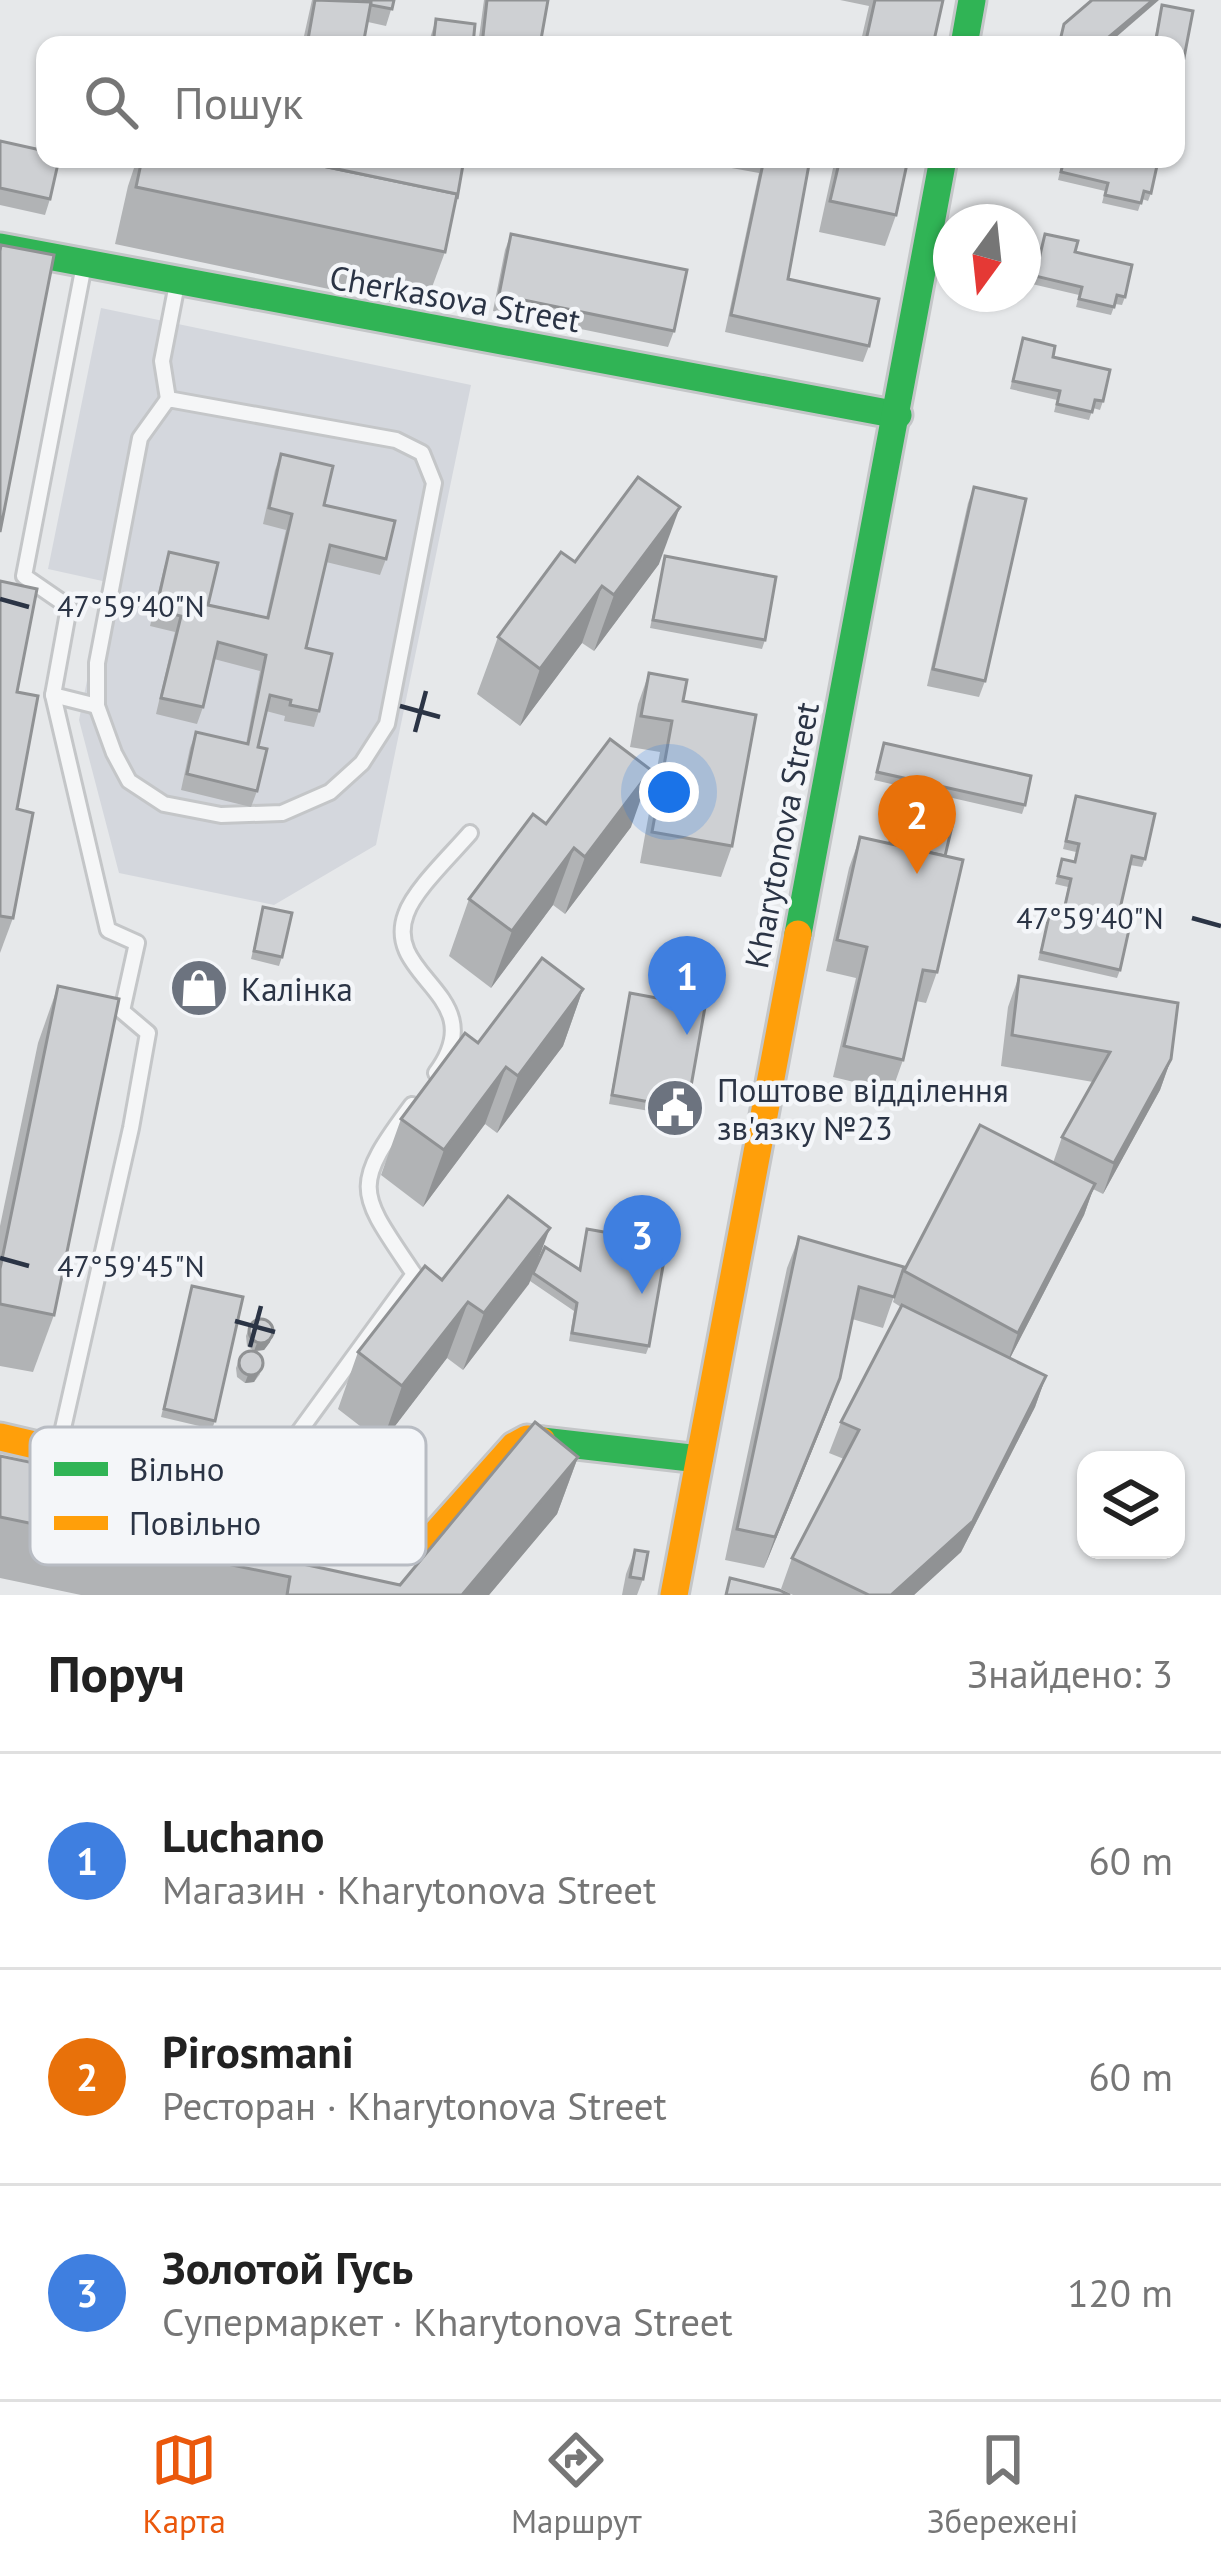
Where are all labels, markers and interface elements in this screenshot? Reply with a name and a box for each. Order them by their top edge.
search box [36,36,1185,168]
icon: search [78,69,144,135]
text: Пошук [174,73,303,131]
north arrow [933,204,1041,312]
street label: Cherkasova Street [326,255,584,341]
text: 47°59'40"N [57,586,205,625]
street label: Kharytonova Street [734,698,828,972]
your location [639,762,699,822]
pin: 2 [878,775,956,874]
text: 47°59'40"N [1016,898,1164,937]
pin: 1 [648,936,726,1035]
shop icon: Калінка [168,957,230,1019]
place label: Калінка [241,967,353,1010]
place label: Поштове відділення зв'язку №23 [717,1068,1009,1149]
public building icon: Поштове відділення зв'язку №23 [644,1077,706,1139]
pin: 3 [603,1195,681,1294]
text: 47°59'45"N [57,1246,205,1285]
legend [30,1427,426,1565]
text: Вільно [129,1447,225,1490]
map controls [1077,1451,1185,1559]
button: layers [1077,1451,1185,1559]
text: Повільно [129,1501,261,1544]
text: Поруч [48,1640,185,1706]
text: Знайдено: 3 [967,1648,1173,1699]
text: Luchano [162,1806,324,1864]
text: 1 [76,1835,98,1886]
text: 60 m [1088,1835,1173,1886]
text: Магазин · Kharytonova Street [162,1864,656,1915]
text: Pirosmani [162,2022,354,2080]
text: 2 [76,2051,98,2102]
text: 60 m [1088,2051,1173,2102]
text: Ресторан · Kharytonova Street [162,2080,667,2131]
text: Золотой Гусь [162,2238,413,2296]
text: 3 [76,2267,98,2318]
text: 120 m [1067,2267,1173,2318]
text: Супермаркет · Kharytonova Street [162,2296,733,2347]
tab: Карта [143,2427,226,2542]
tab: Маршрут [511,2427,642,2542]
tab: Збережені [927,2427,1078,2542]

